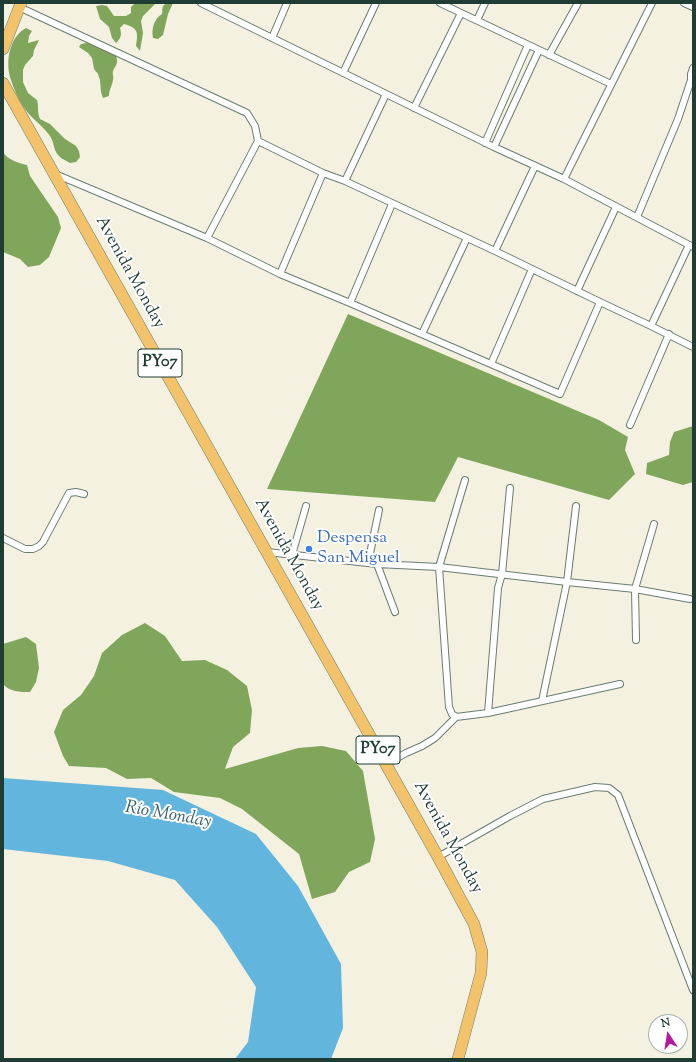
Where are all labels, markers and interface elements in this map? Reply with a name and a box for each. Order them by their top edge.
street label: Avenida Monday [90,213,168,333]
road number: PY07 [138,349,182,377]
street label: Avenida Monday [249,495,327,615]
place label: Despensa San Miguel [317,529,400,569]
marker: Despensa San Miguel [304,544,314,554]
road number: PY07 [356,736,400,764]
street label: Avenida Monday [408,778,486,898]
water label: Río Monday [123,798,213,834]
north arrow [648,1014,688,1054]
text: N [660,1015,672,1032]

